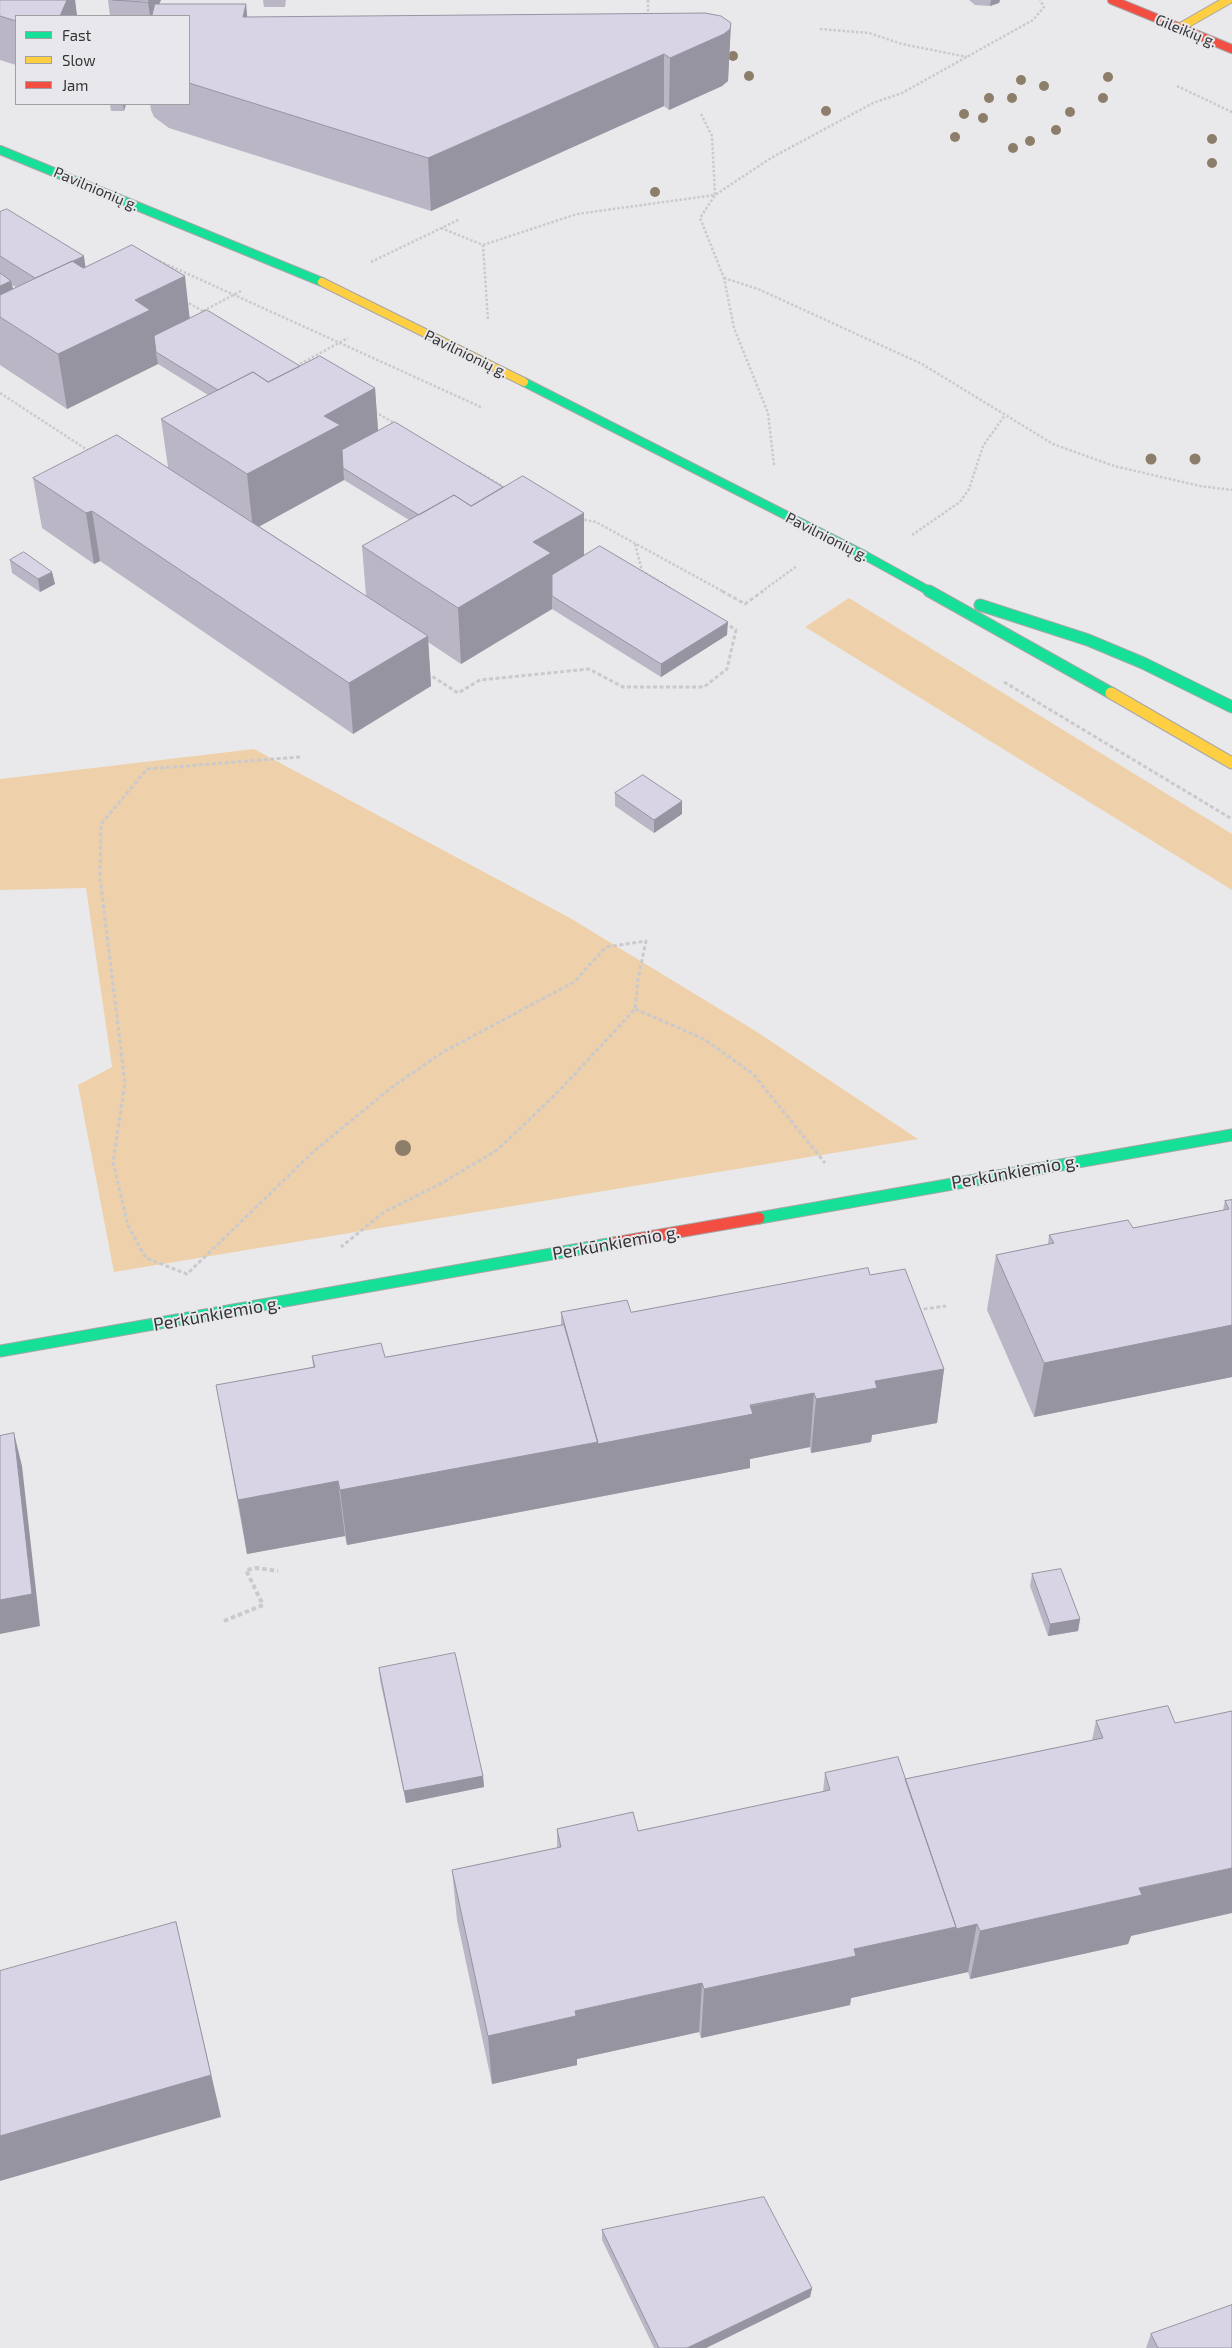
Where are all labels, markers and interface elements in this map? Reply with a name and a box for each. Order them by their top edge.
street label: Gileikių g. [1153,11,1219,51]
legend [15,15,190,105]
text: Fast [62,26,91,44]
text: Slow [62,51,96,69]
text: Jam [62,76,88,94]
street label: Pavilnionių g. [51,163,141,215]
street label: Pavilnionių g. [422,326,510,382]
street label: Pavilnionių g. [783,508,871,566]
street label: Perkūnkiemio g. [950,1150,1080,1194]
street label: Perkūnkiemio g. [551,1221,681,1265]
street label: Perkūnkiemio g. [152,1292,282,1336]

